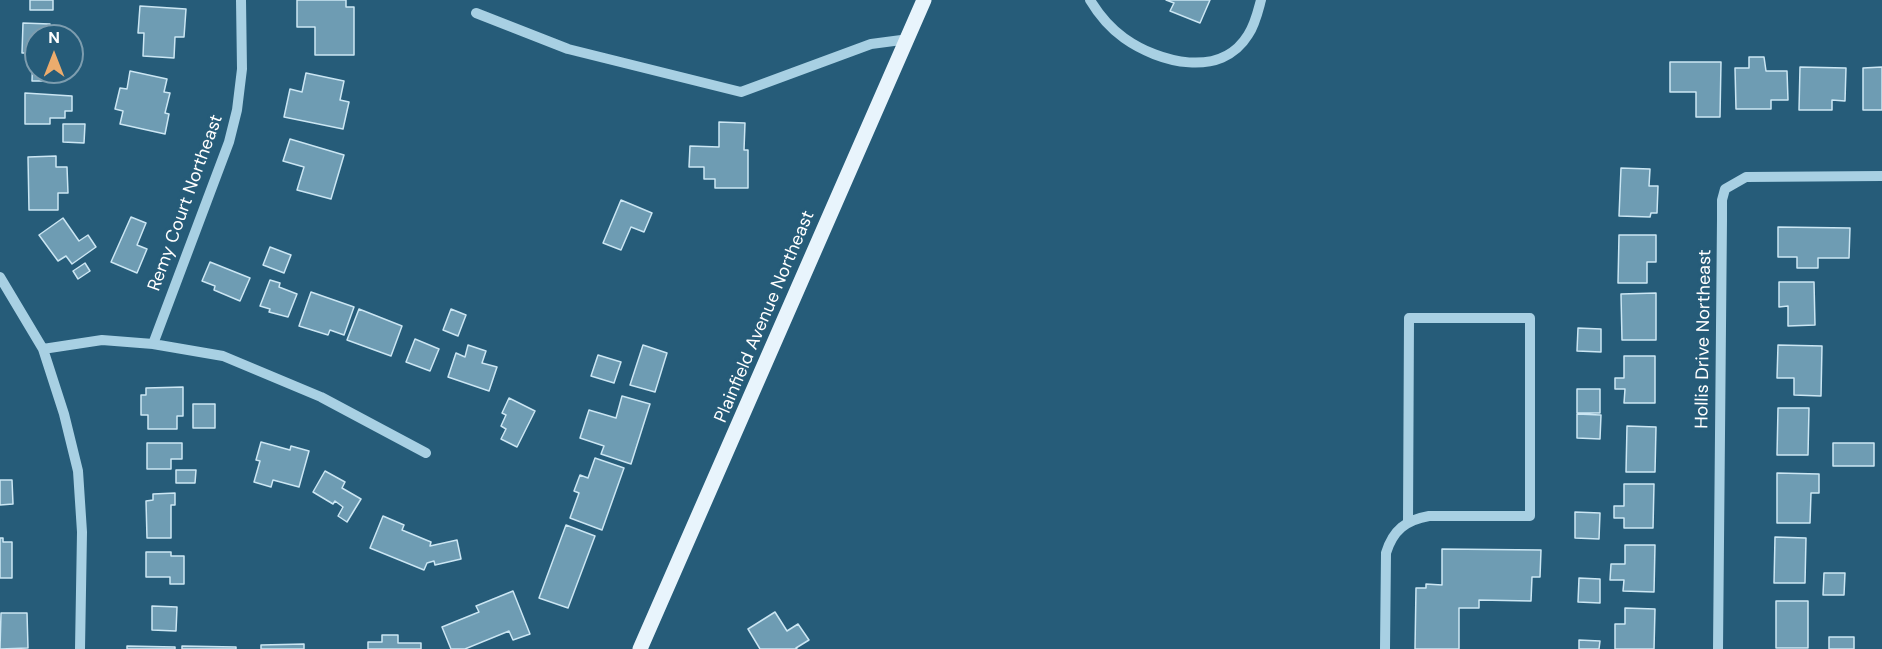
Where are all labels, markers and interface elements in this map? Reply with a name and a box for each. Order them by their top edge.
north arrow [24,24,84,84]
text: N [48,27,60,48]
street label: Remy Court Northeast [144,112,228,294]
street label: Plainfield Avenue Northeast [710,208,820,426]
street label: Hollis Drive Northeast [1692,249,1716,429]

